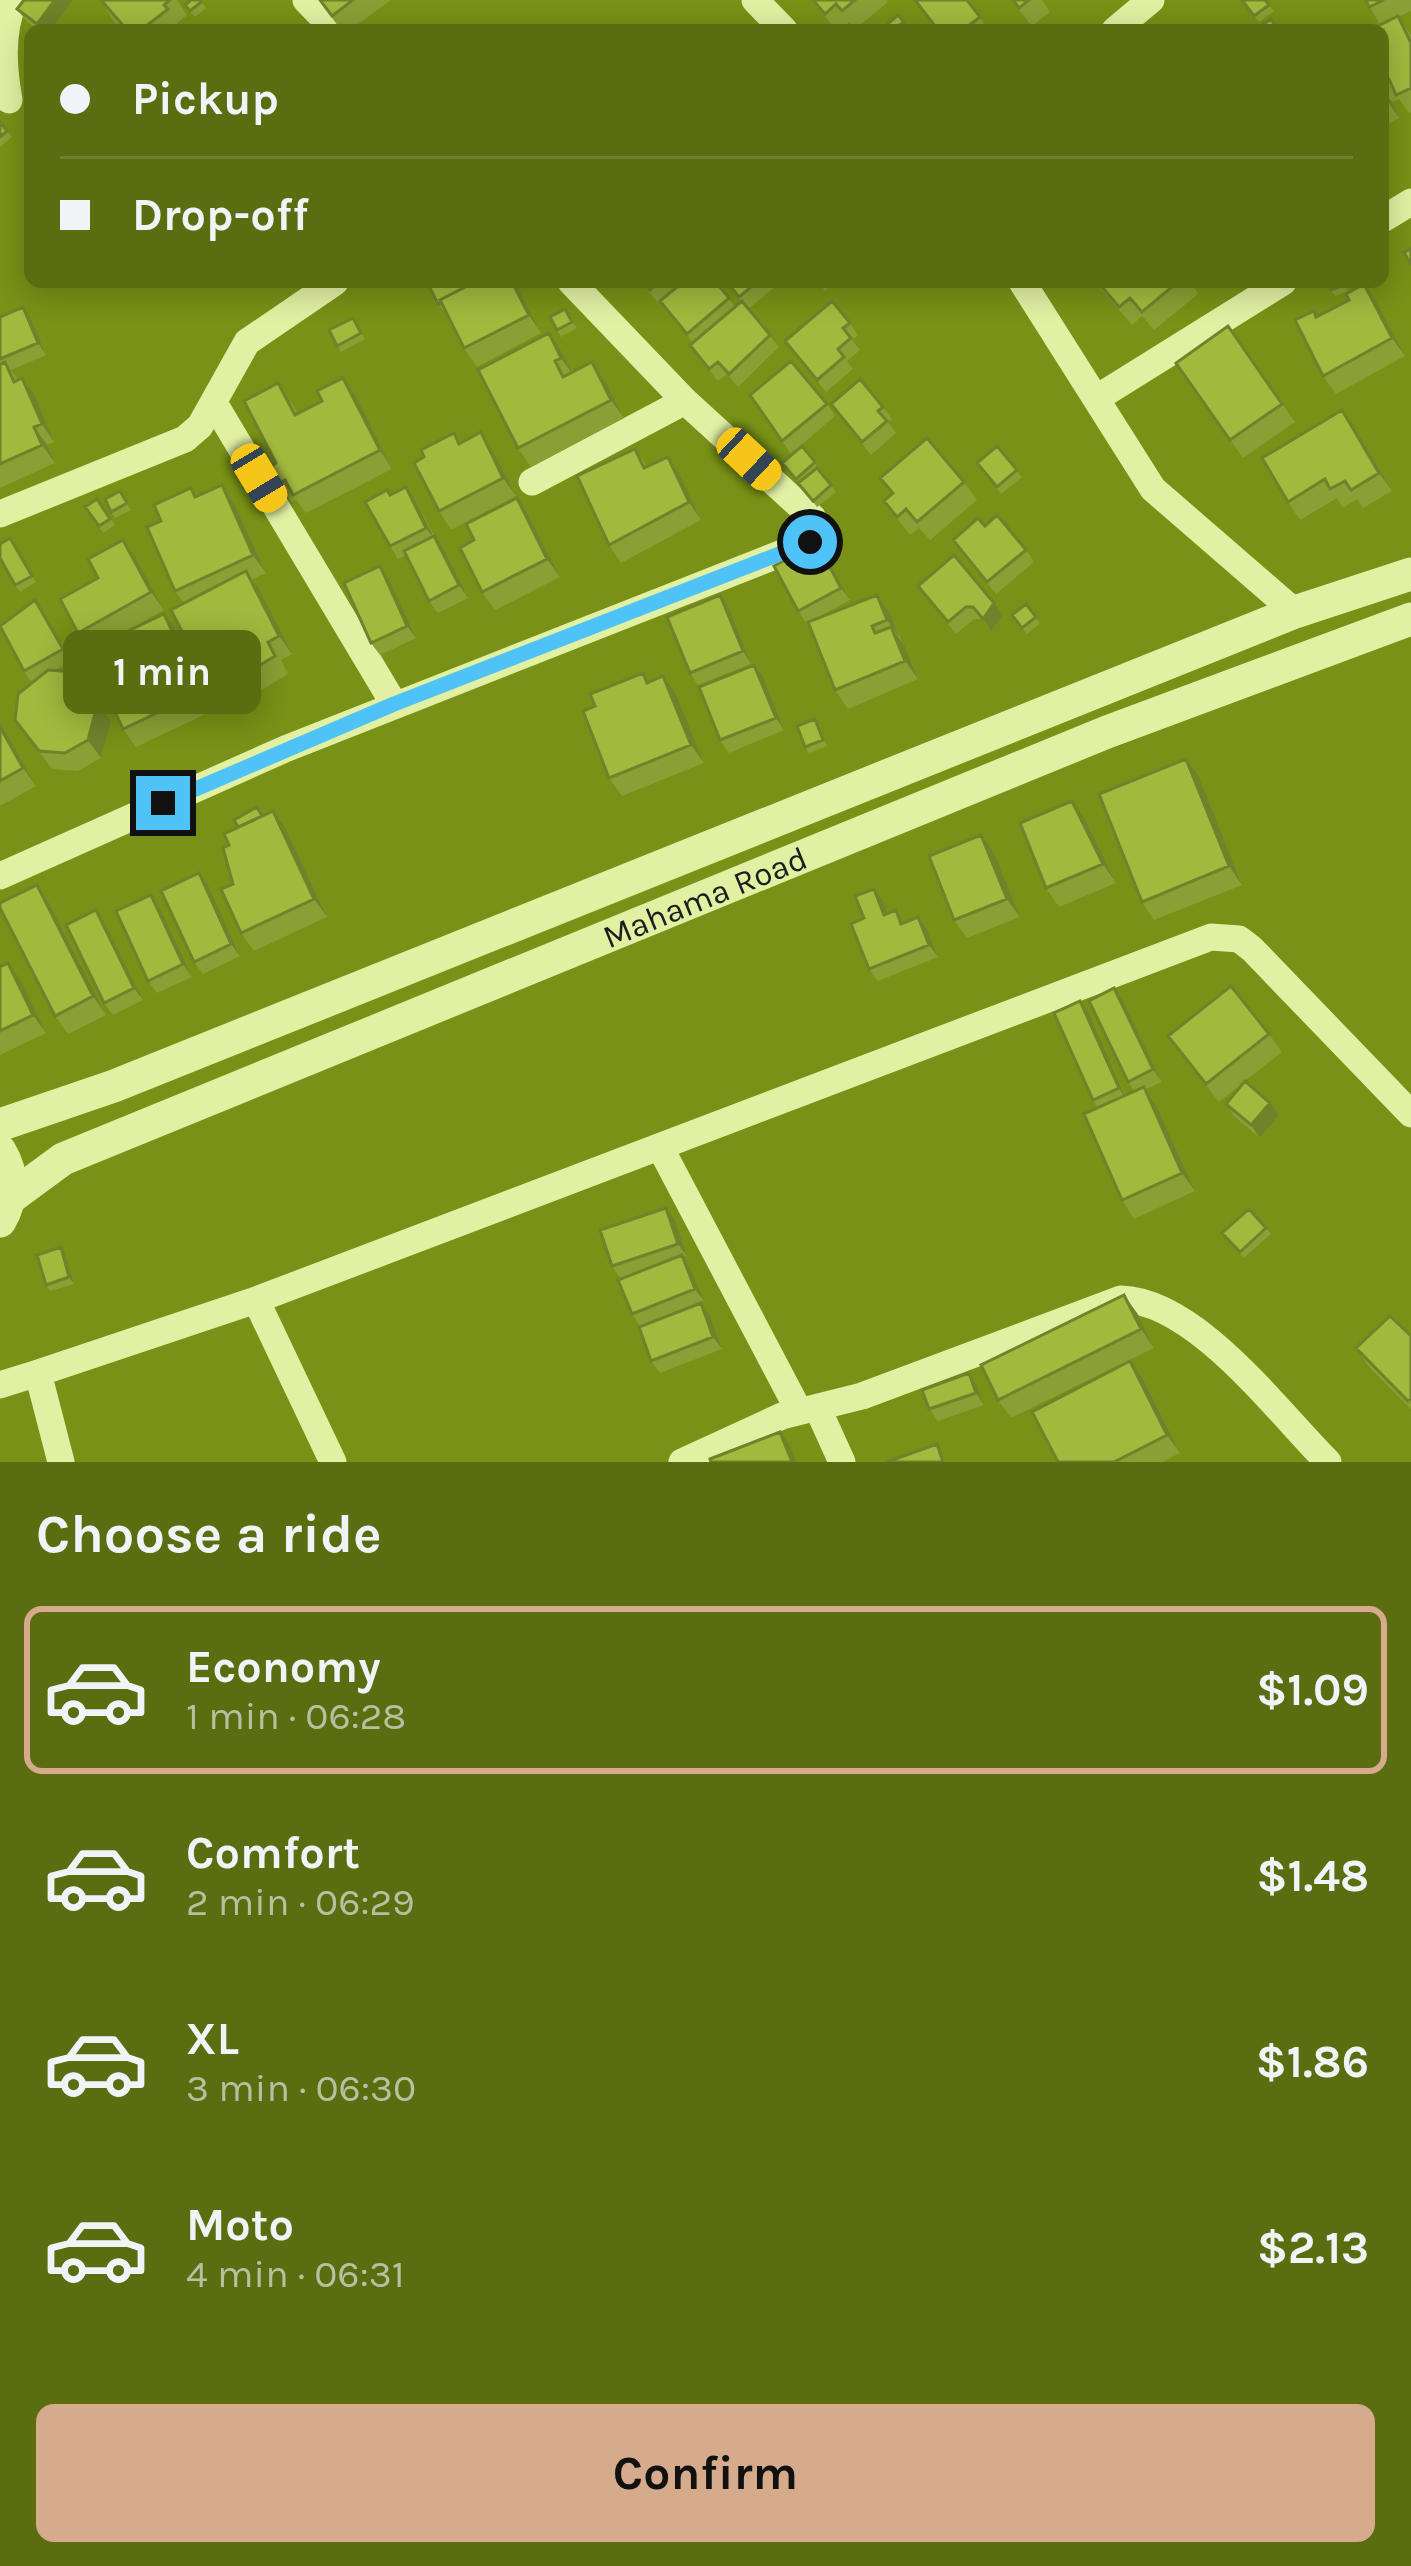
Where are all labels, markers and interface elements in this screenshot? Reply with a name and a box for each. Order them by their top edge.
text: Pickup [132,73,279,125]
text: Drop-off [132,189,309,241]
car [710,421,788,497]
car [225,438,293,518]
route start [783,515,837,569]
callout: 1 min [64,629,262,713]
text: 1 min [113,649,211,695]
route end [136,776,190,830]
street label: Mahama Road [597,839,813,956]
text: Choose a ride [36,1502,382,1566]
icon: car [42,1636,150,1744]
text: Economy [186,1641,381,1693]
text: $1.09 [1256,1664,1369,1716]
text: 1 min · 06:28 [186,1693,406,1739]
icon: car [42,1822,150,1930]
text: Comfort [186,1827,360,1879]
text: $1.48 [1256,1850,1369,1902]
text: 2 min · 06:29 [186,1879,415,1925]
icon: car [42,2008,150,2116]
text: XL [186,2013,239,2065]
text: $1.86 [1256,2036,1369,2088]
text: 3 min · 06:30 [186,2065,416,2111]
icon: car [42,2194,150,2302]
text: Moto [186,2199,294,2251]
text: $2.13 [1257,2222,1369,2274]
text: 4 min · 06:31 [186,2251,405,2297]
button: Confirm [36,2404,1375,2542]

